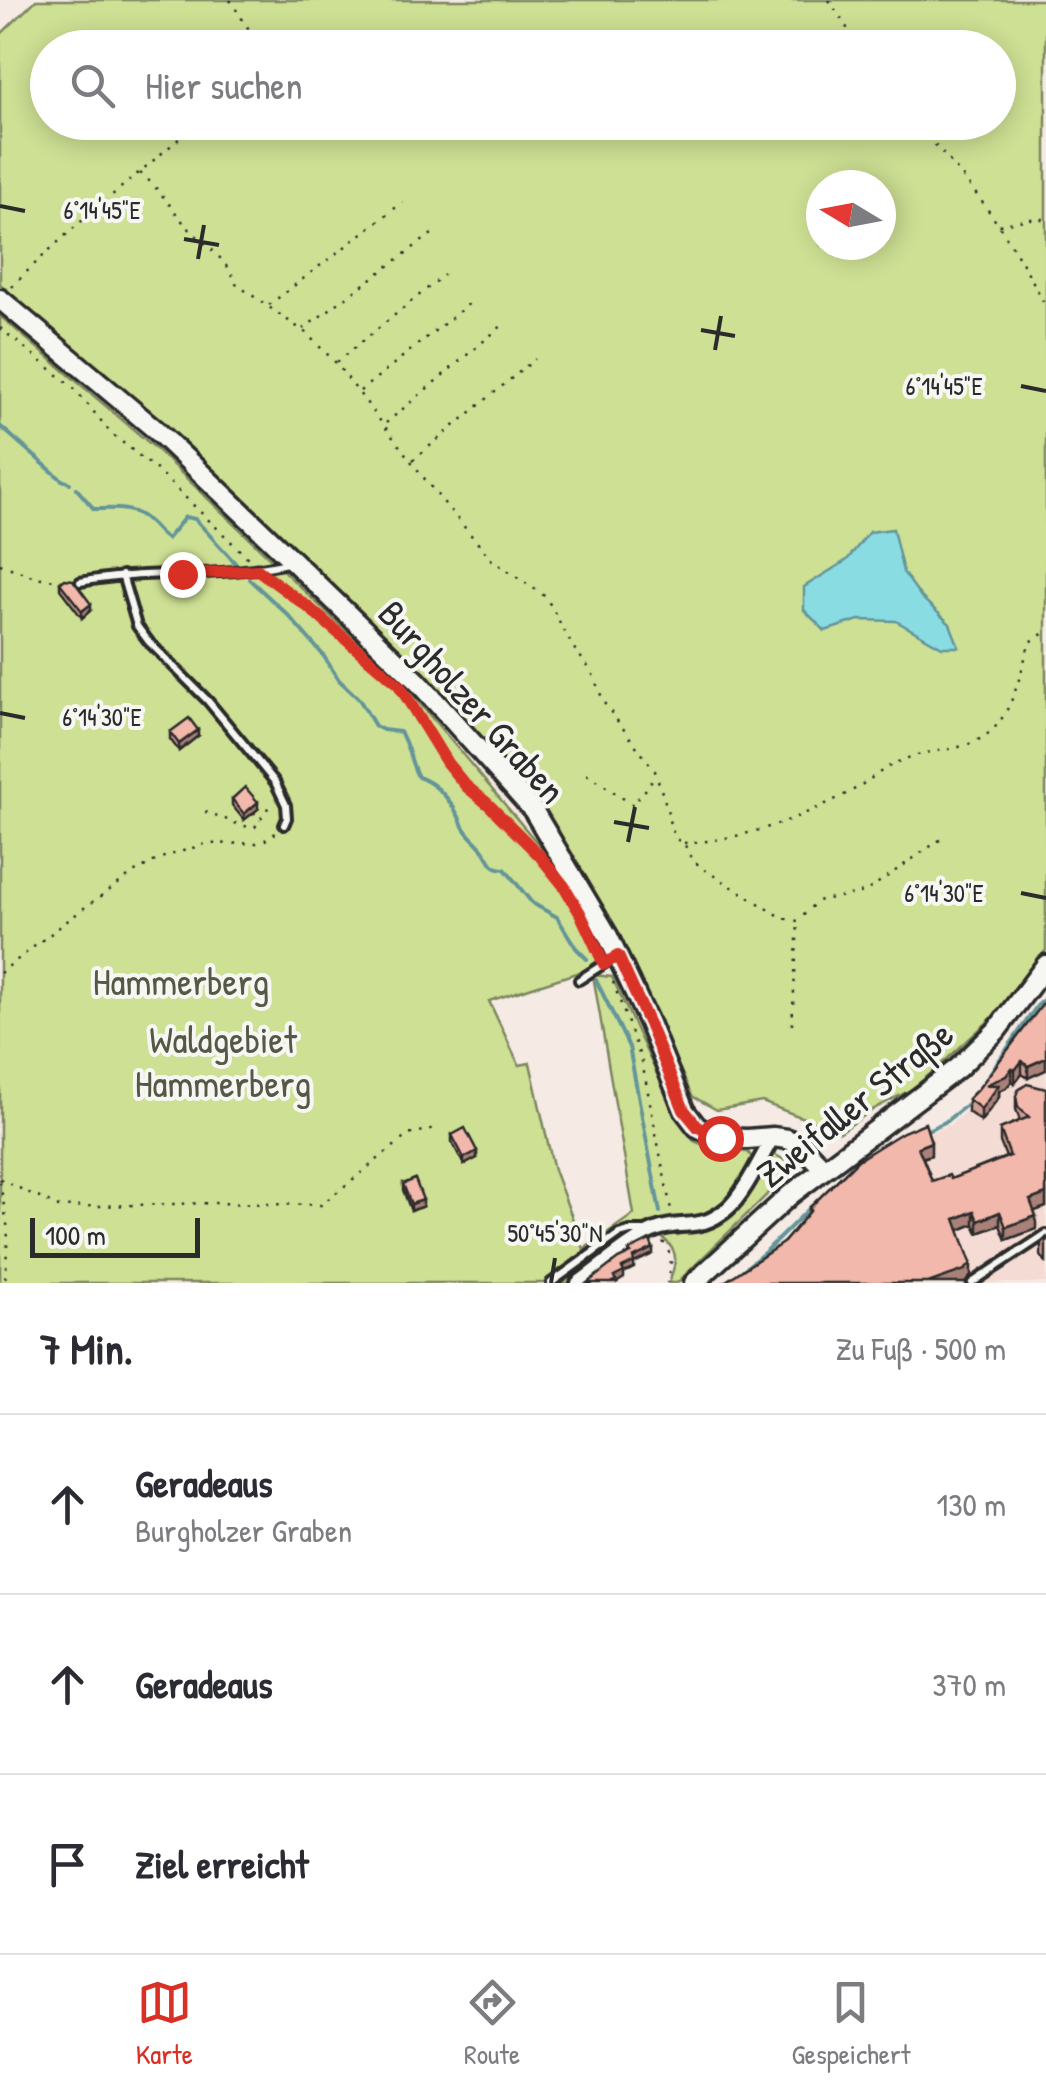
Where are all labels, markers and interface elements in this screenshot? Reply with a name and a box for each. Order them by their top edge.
search box [30,30,1016,140]
icon: search [65,58,120,113]
text: Hier suchen [145,59,303,111]
north arrow [806,170,896,260]
text: 6°14'45"E [64,193,140,227]
text: 6°14'45"E [906,369,982,403]
route end [160,552,206,598]
street label: Burgholzer Graben [367,588,578,815]
text: 6°14'30"E [62,700,142,734]
text: 6°14'30"E [904,876,984,910]
park label: Hammerberg [93,955,269,1007]
street label: Zweifaller Straße [745,1008,964,1199]
park label: Waldgebiet Hammerberg [135,1013,311,1109]
route start [698,1116,744,1162]
scale bar [30,1213,200,1258]
text: 100 m [45,1216,106,1254]
text: 50°45'30"N [508,1216,602,1250]
text: 7 Min. [40,1320,133,1377]
text: Zu Fuß · 500 m [835,1327,1006,1370]
text: Geradeaus [135,1457,273,1509]
icon: ahead [40,1477,95,1532]
text: 130 m [937,1483,1006,1526]
text: Burgholzer Graben [135,1509,352,1552]
icon: ahead [40,1657,95,1712]
text: Geradeaus [135,1658,273,1710]
text: 370 m [932,1663,1006,1706]
icon: arrive [40,1837,95,1892]
text: Ziel erreicht [135,1838,309,1890]
tab: Karte [136,1975,193,2073]
tab: Route [464,1975,520,2073]
tab: Gespeichert [791,1975,910,2073]

